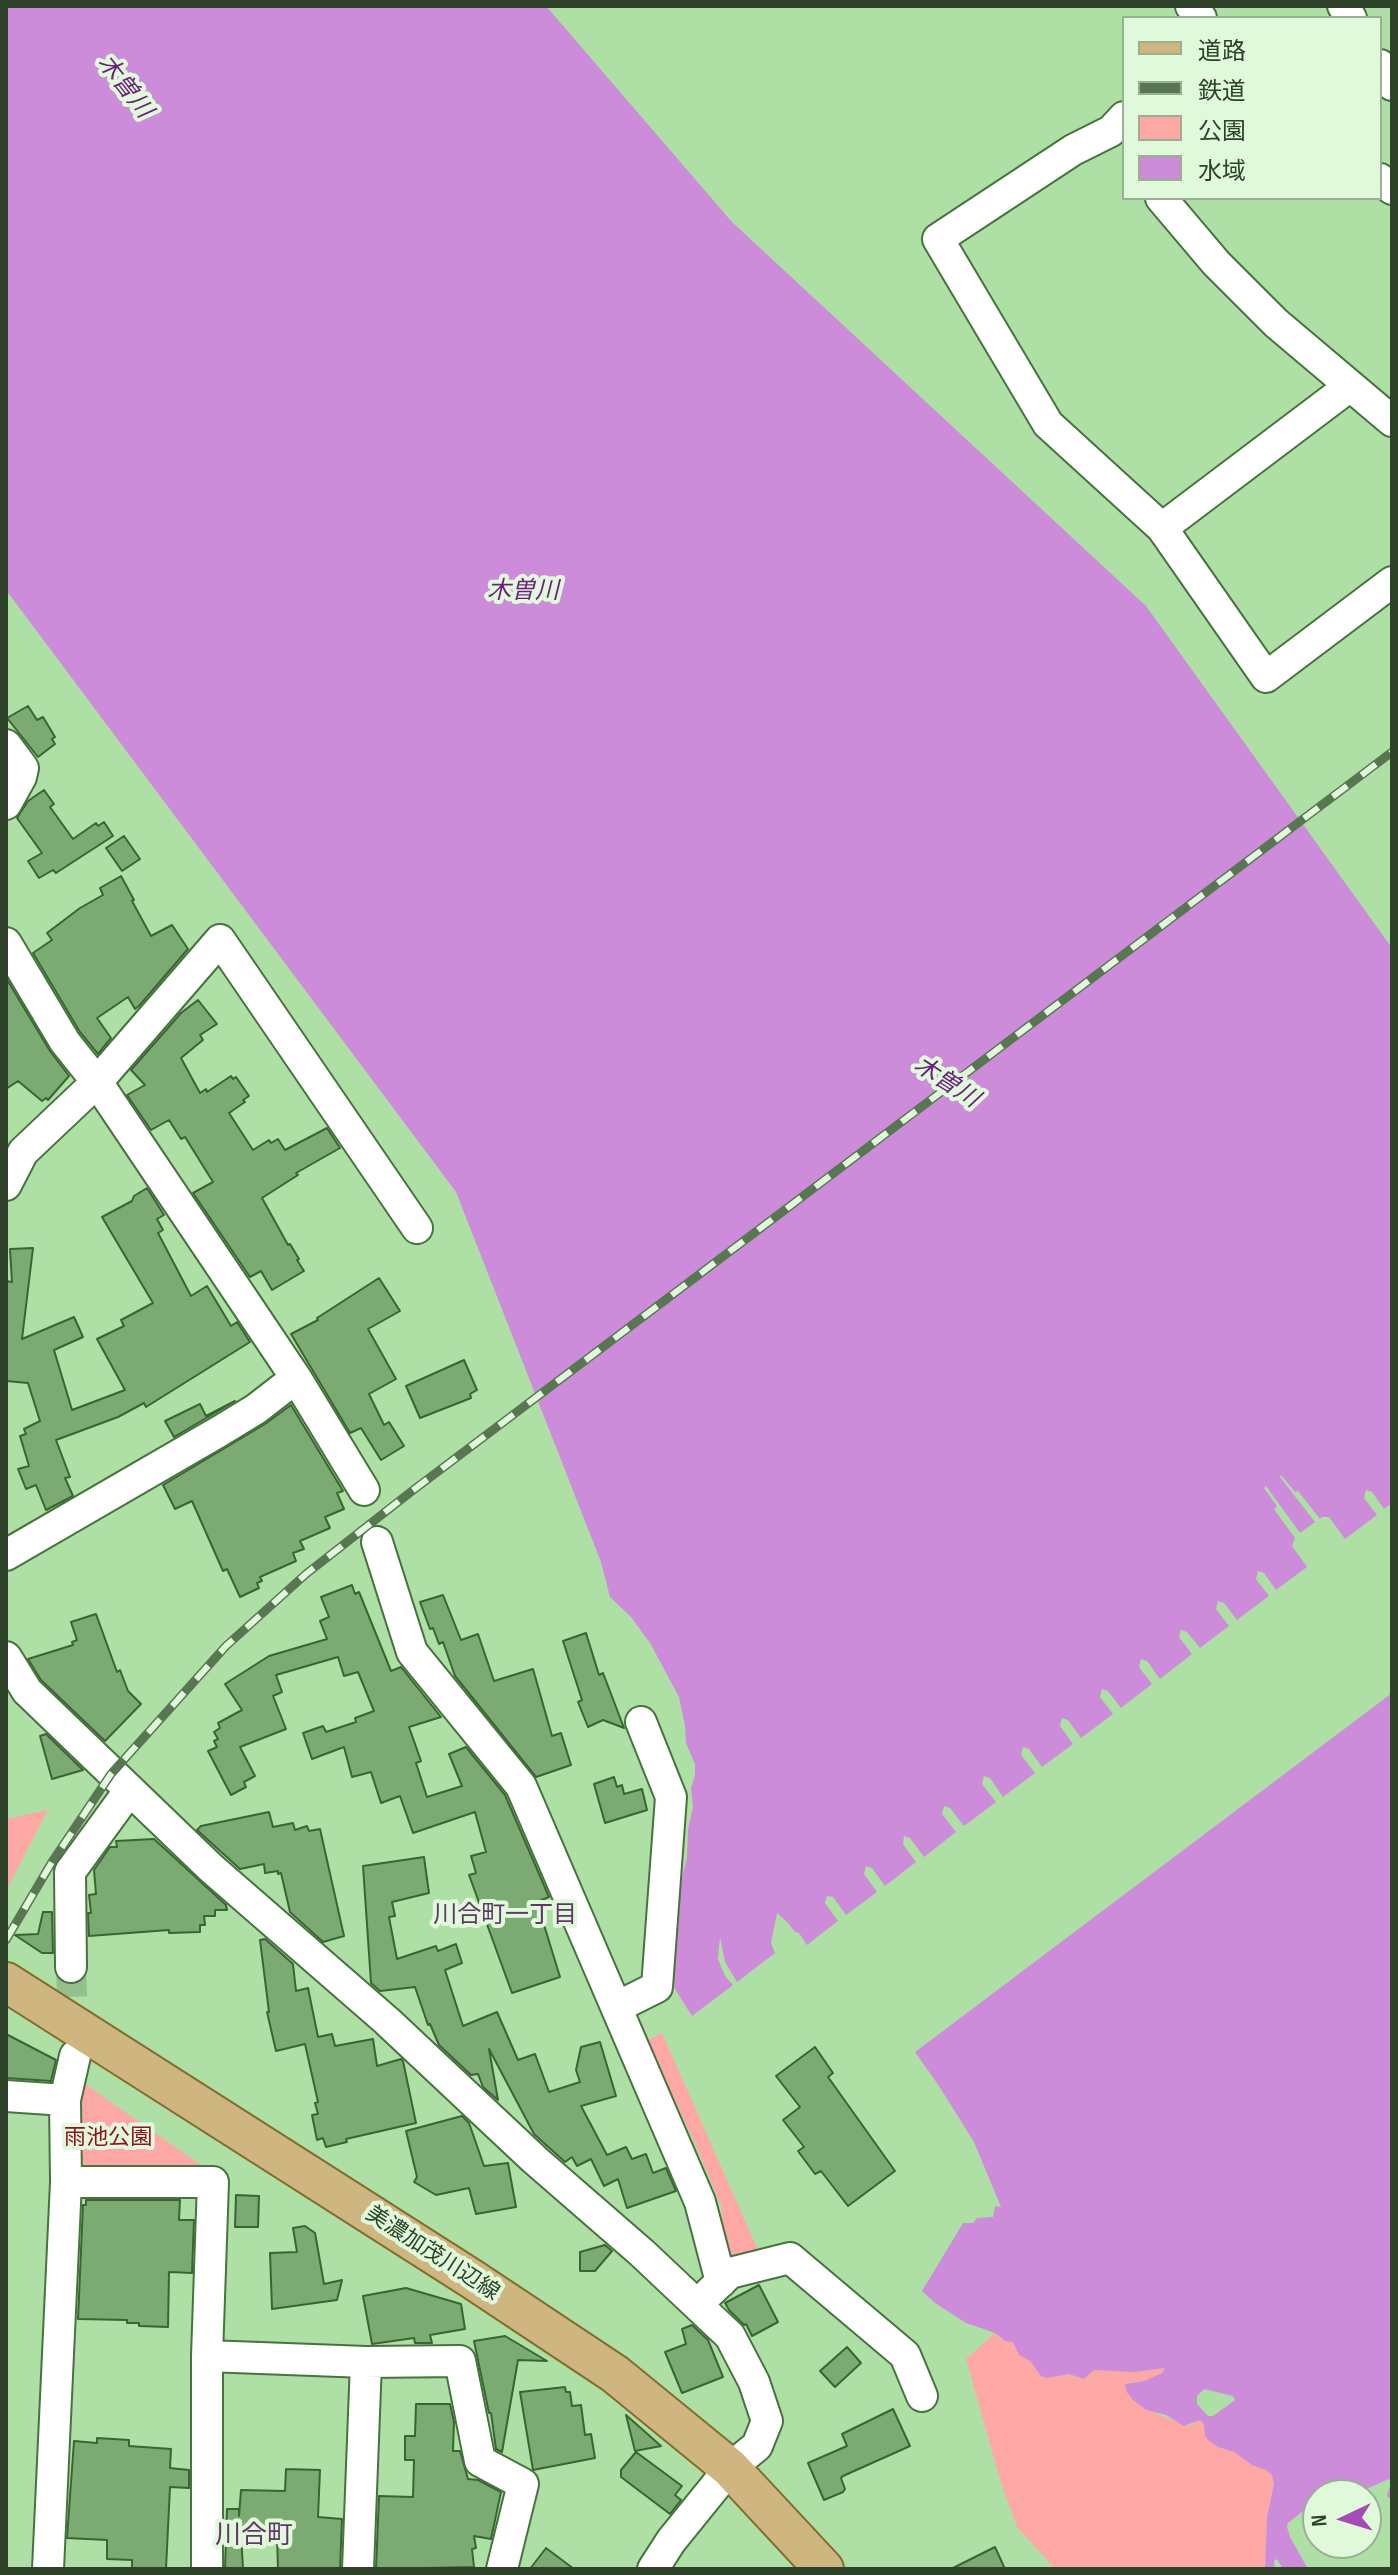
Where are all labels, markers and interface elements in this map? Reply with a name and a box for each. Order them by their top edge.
legend [1122,16,1382,200]
text: 道路 [1198,37,1246,66]
water label: 木曽川 [90,50,158,124]
text: 鉄道 [1198,77,1246,106]
text: 公園 [1198,117,1246,146]
text: 水域 [1198,157,1246,186]
water label: 木曽川 [487,578,559,606]
water label: 木曽川 [908,1051,984,1115]
district label: 川合町一丁目 [433,1902,577,1930]
park label: 雨池公園 [64,2125,152,2151]
street label: 美濃加茂川辺線 [360,2201,504,2307]
north arrow [1302,2479,1382,2559]
text: N [1306,2514,1333,2527]
district label: 川合町 [215,2520,293,2552]

